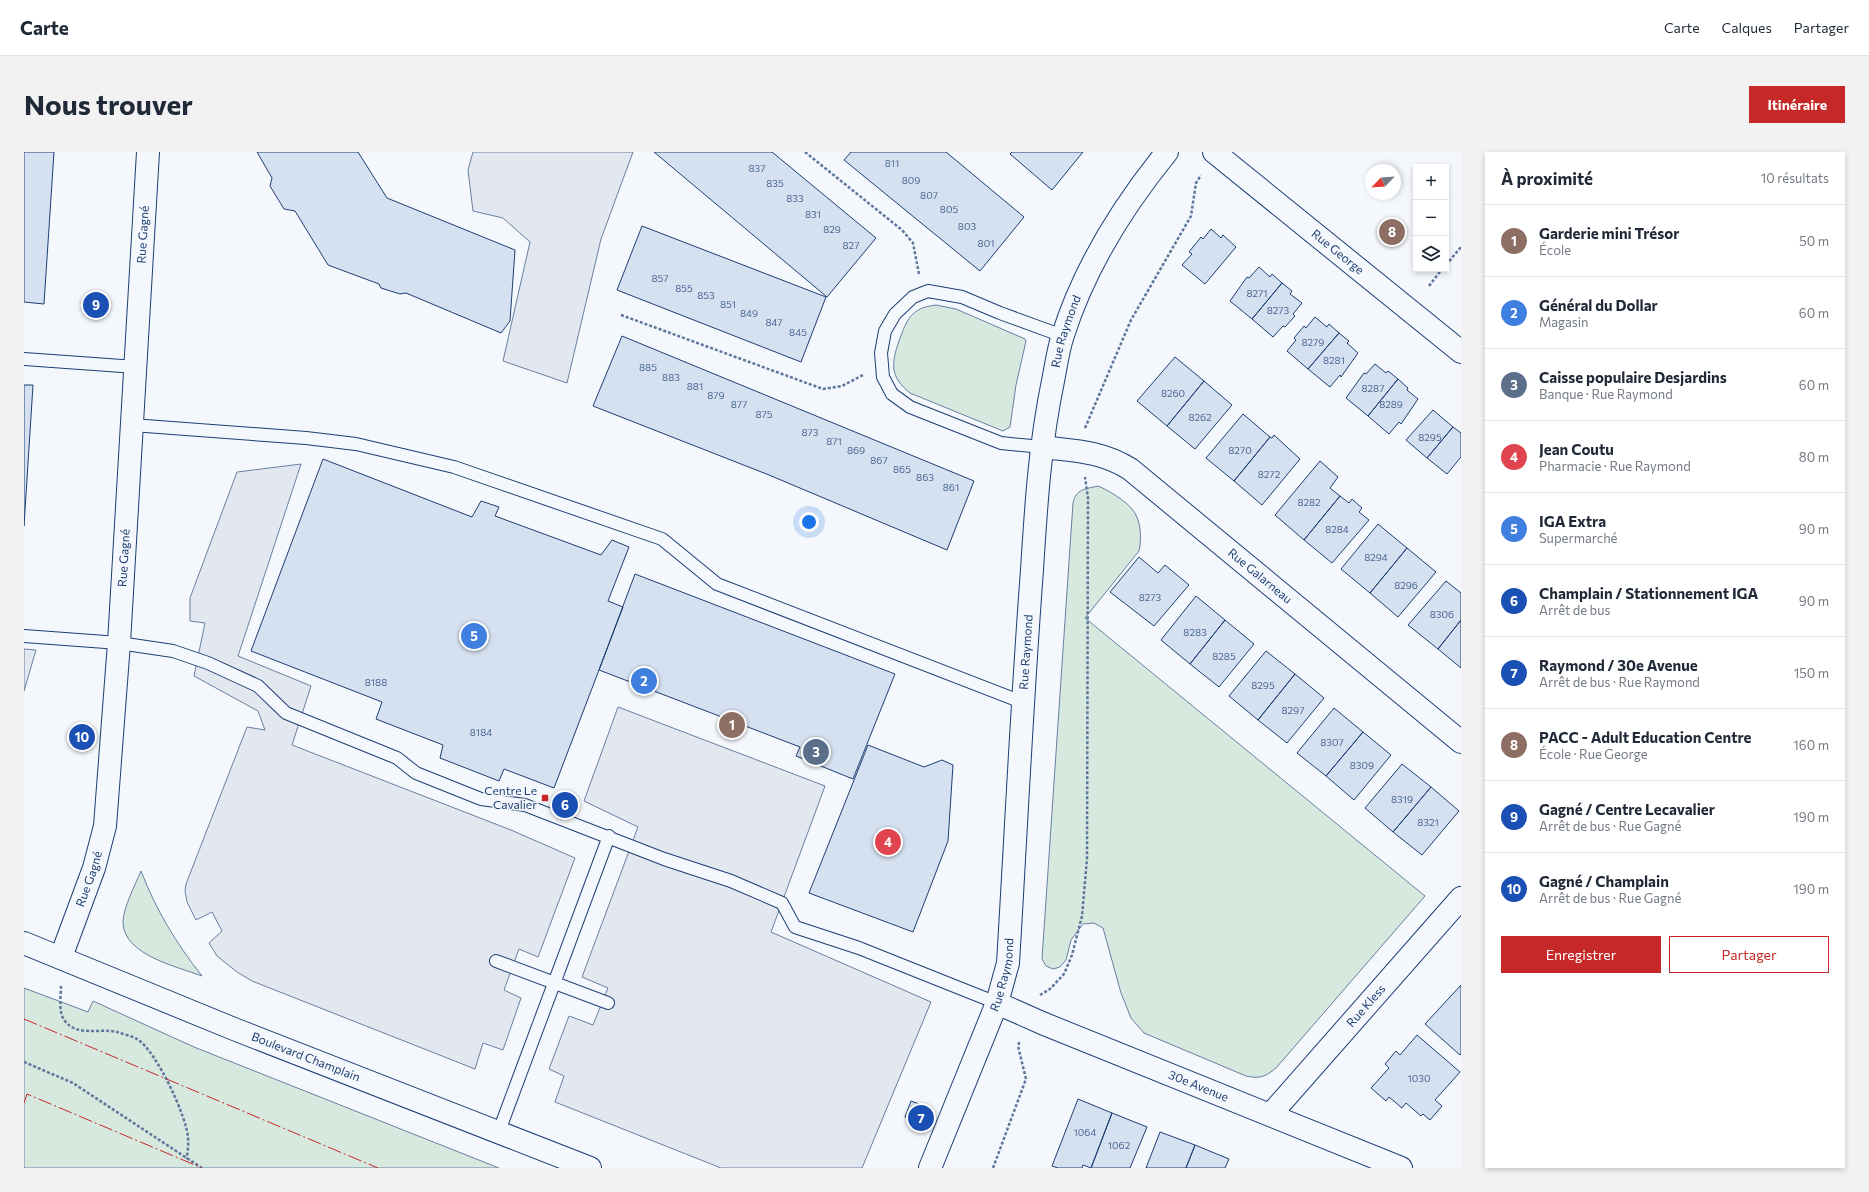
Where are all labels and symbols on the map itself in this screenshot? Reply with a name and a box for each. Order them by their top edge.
house number: 811 [885,157,899,169]
house number: 837 [749,162,766,174]
north arrow [1365,164,1401,200]
house number: 809 [902,174,920,186]
house number: 835 [766,177,784,189]
house number: 807 [920,189,938,201]
house number: 833 [786,192,804,204]
house number: 805 [940,203,958,215]
street label: Rue Gagné [133,205,151,264]
house number: 831 [805,208,821,220]
pin: 8 [1379,217,1405,247]
house number: 803 [958,220,976,232]
house number: 829 [823,223,841,235]
street label: Rue George [1309,226,1367,277]
house number: 801 [978,237,994,249]
house number: 827 [843,239,859,251]
house number: 857 [651,272,669,284]
house number: 855 [675,282,693,294]
house number: 8271 [1246,287,1268,299]
house number: 853 [697,289,715,301]
pin: 9 [83,290,109,320]
street label: Rue Raymond [1048,293,1083,369]
house number: 851 [720,298,736,310]
house number: 8273 [1267,304,1290,316]
house number: 849 [740,307,758,319]
house number: 847 [765,316,783,328]
house number: 845 [789,326,807,338]
house number: 8279 [1302,336,1324,348]
house number: 8281 [1323,354,1345,366]
house number: 885 [639,361,657,373]
house number: 883 [662,371,680,383]
house number: 881 [687,380,703,392]
house number: 8287 [1362,382,1384,394]
house number: 8260 [1161,387,1185,399]
house number: 879 [707,389,725,401]
house number: 877 [731,398,747,410]
house number: 8289 [1379,398,1403,410]
house number: 875 [755,408,773,420]
house number: 8262 [1188,411,1212,423]
house number: 873 [801,426,819,438]
house number: 8295 [1418,431,1442,443]
house number: 871 [826,435,842,447]
house number: 869 [847,444,865,456]
house number: 8270 [1228,444,1252,456]
house number: 867 [870,454,888,466]
house number: 865 [893,463,911,475]
house number: 8272 [1258,468,1281,480]
house number: 863 [916,471,934,483]
house number: 861 [943,481,959,493]
house number: 8282 [1297,496,1321,508]
your location [799,512,819,532]
house number: 8284 [1325,523,1349,535]
street label: Rue Gagné [114,529,132,587]
street label: Rue Galarneau [1226,545,1295,606]
house number: 8294 [1364,551,1388,563]
house number: 8296 [1394,579,1418,591]
house number: 8273 [1139,591,1162,603]
house number: 8306 [1430,608,1454,620]
street label: Rue Raymond [1016,614,1035,690]
pin: 5 [461,621,487,651]
house number: 8283 [1183,626,1207,638]
house number: 8285 [1212,650,1236,662]
pin: 2 [631,666,657,696]
house number: 8188 [365,676,387,688]
house number: 8295 [1251,679,1275,691]
house number: 8297 [1282,704,1304,716]
pin: 1 [719,710,745,740]
pin: 10 [69,722,95,752]
house number: 8184 [470,726,492,738]
house number: 8307 [1320,736,1344,748]
pin: 3 [803,737,829,767]
house number: 8309 [1350,759,1374,771]
place label: Centre Le Cavalier [484,783,537,811]
pin: 6 [552,790,578,820]
marker: Centre Le Cavalier [540,793,550,803]
house number: 8319 [1391,793,1413,805]
house number: 8321 [1417,816,1439,828]
pin: 4 [875,827,901,857]
street label: Rue Gagné [72,849,104,909]
street label: Rue Raymond [986,937,1015,1013]
street label: Rue Kless [1343,981,1388,1029]
street label: Boulevard Champlain [250,1029,362,1084]
street label: 30e Avenue [1167,1067,1231,1104]
house number: 1030 [1407,1072,1431,1084]
pin: 7 [908,1103,934,1133]
house number: 1064 [1074,1126,1096,1138]
house number: 1062 [1108,1139,1131,1151]

